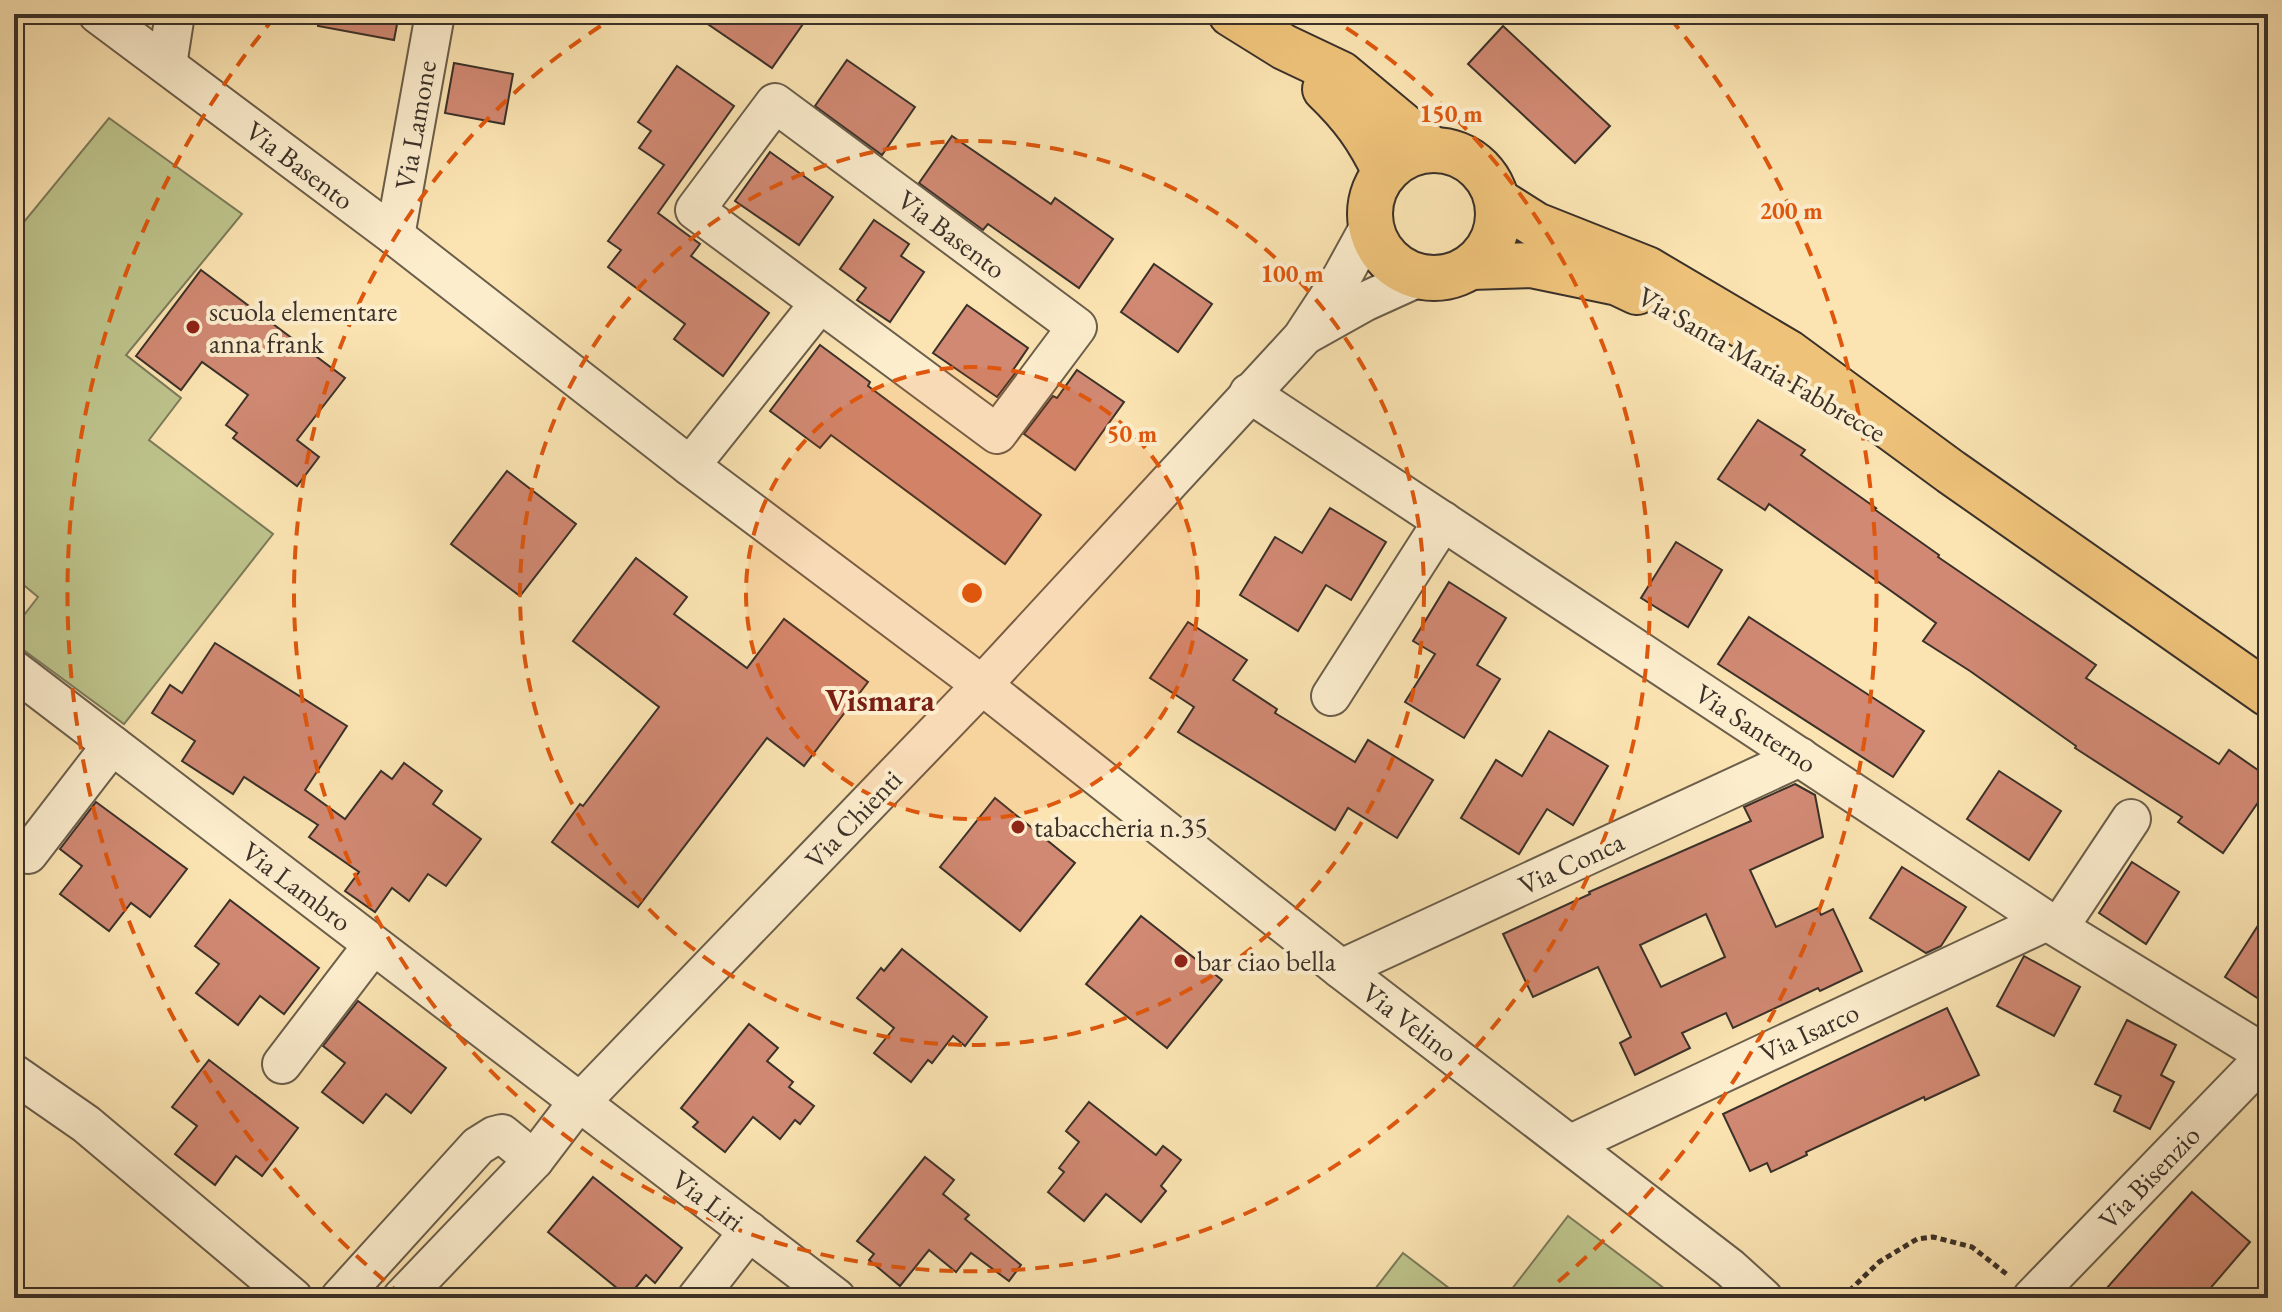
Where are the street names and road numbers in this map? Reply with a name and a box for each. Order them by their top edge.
street label: Via Lamone [386,57,444,193]
street label: Via Basento [238,112,362,218]
street label: Via Basento [890,181,1014,287]
street label: Via Santa Maria Fabbrecce [1631,278,1893,450]
street label: Via Santerno [1688,675,1824,781]
street label: Via Chienti [797,762,909,876]
street label: Via Conca [1512,823,1630,903]
street label: Via Lambro [235,833,359,939]
street label: Via Velino [1355,974,1465,1070]
street label: Via Isarco [1754,993,1864,1071]
street label: Via Bisenzio [2090,1117,2208,1237]
street label: Via Liri [665,1161,751,1239]

